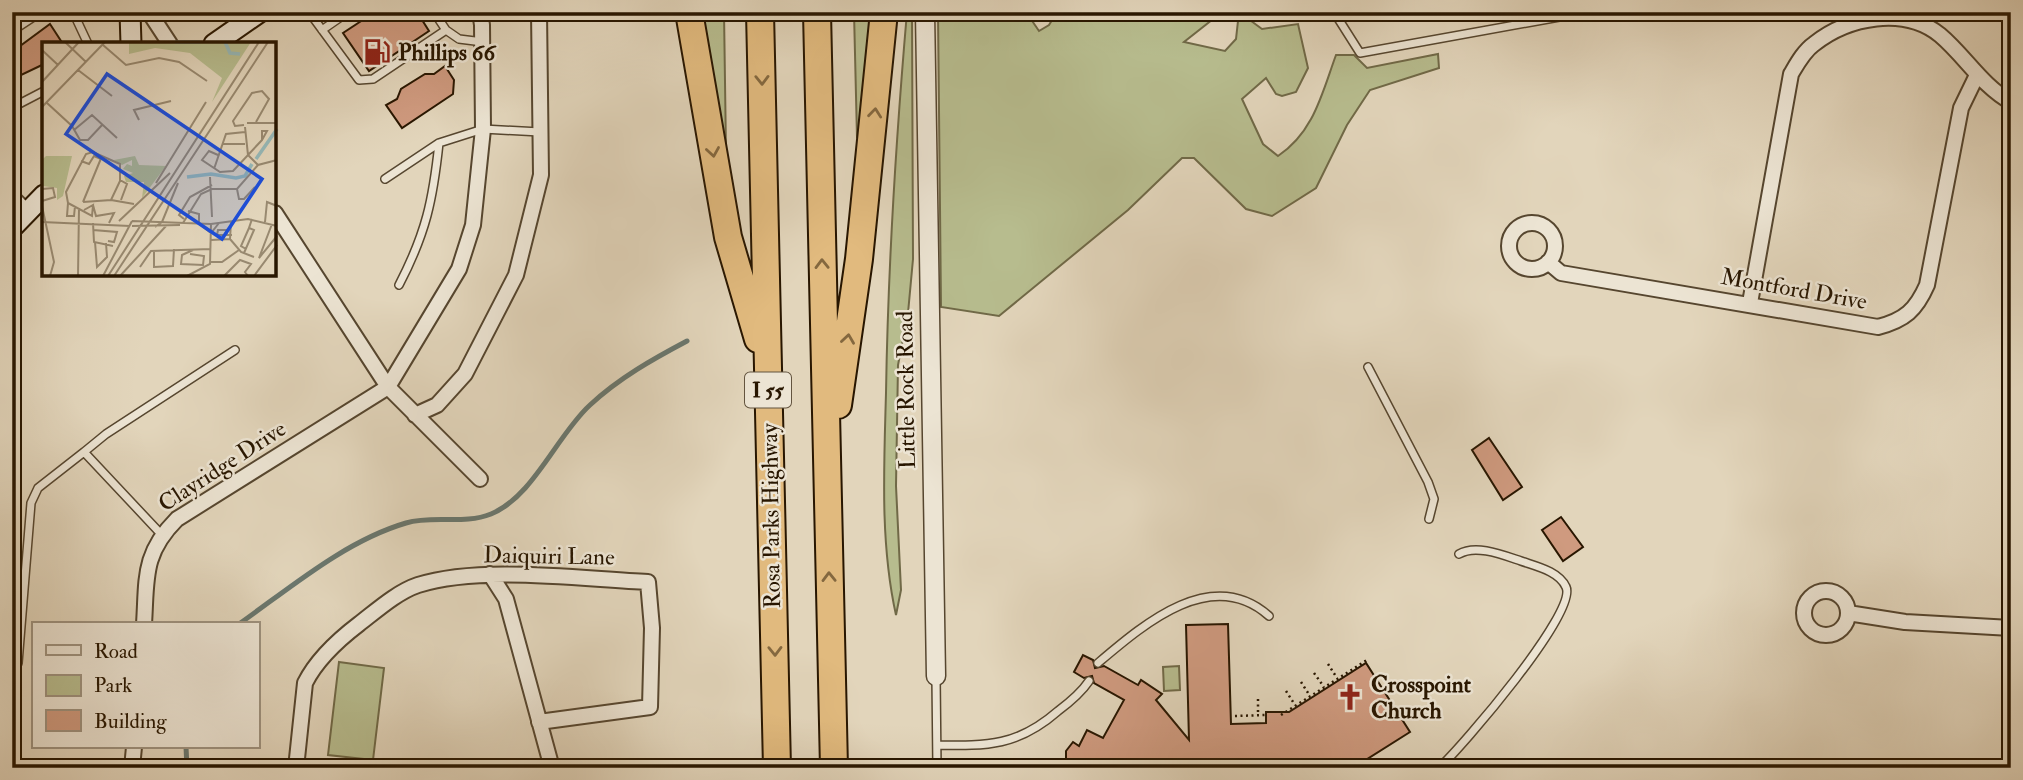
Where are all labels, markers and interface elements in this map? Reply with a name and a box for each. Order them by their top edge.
fuel station icon: Phillips 66 [362,37,392,67]
place label: Phillips 66 [398,38,497,68]
inset map [42,42,276,276]
one-way arrow [754,75,769,86]
one-way arrow [867,107,882,119]
one-way arrow [705,146,720,158]
one-way arrow [815,258,830,269]
street label: Montford Drive [1719,262,1870,316]
street label: Little Rock Road [890,311,922,469]
one-way arrow [840,333,855,345]
road number: I 55 [745,372,791,408]
street label: Clayridge Drive [153,414,292,518]
street label: Rosa Parks Highway [755,422,787,609]
street label: Daiquiri Lane [483,540,615,572]
one-way arrow [822,571,837,582]
legend [32,622,259,748]
text: Road [94,638,139,665]
one-way arrow [767,646,783,657]
place label: Crosspoint Church [1371,670,1471,725]
text: Park [94,672,132,699]
church icon: Crosspoint Church [1335,682,1365,712]
text: Building [94,708,167,735]

